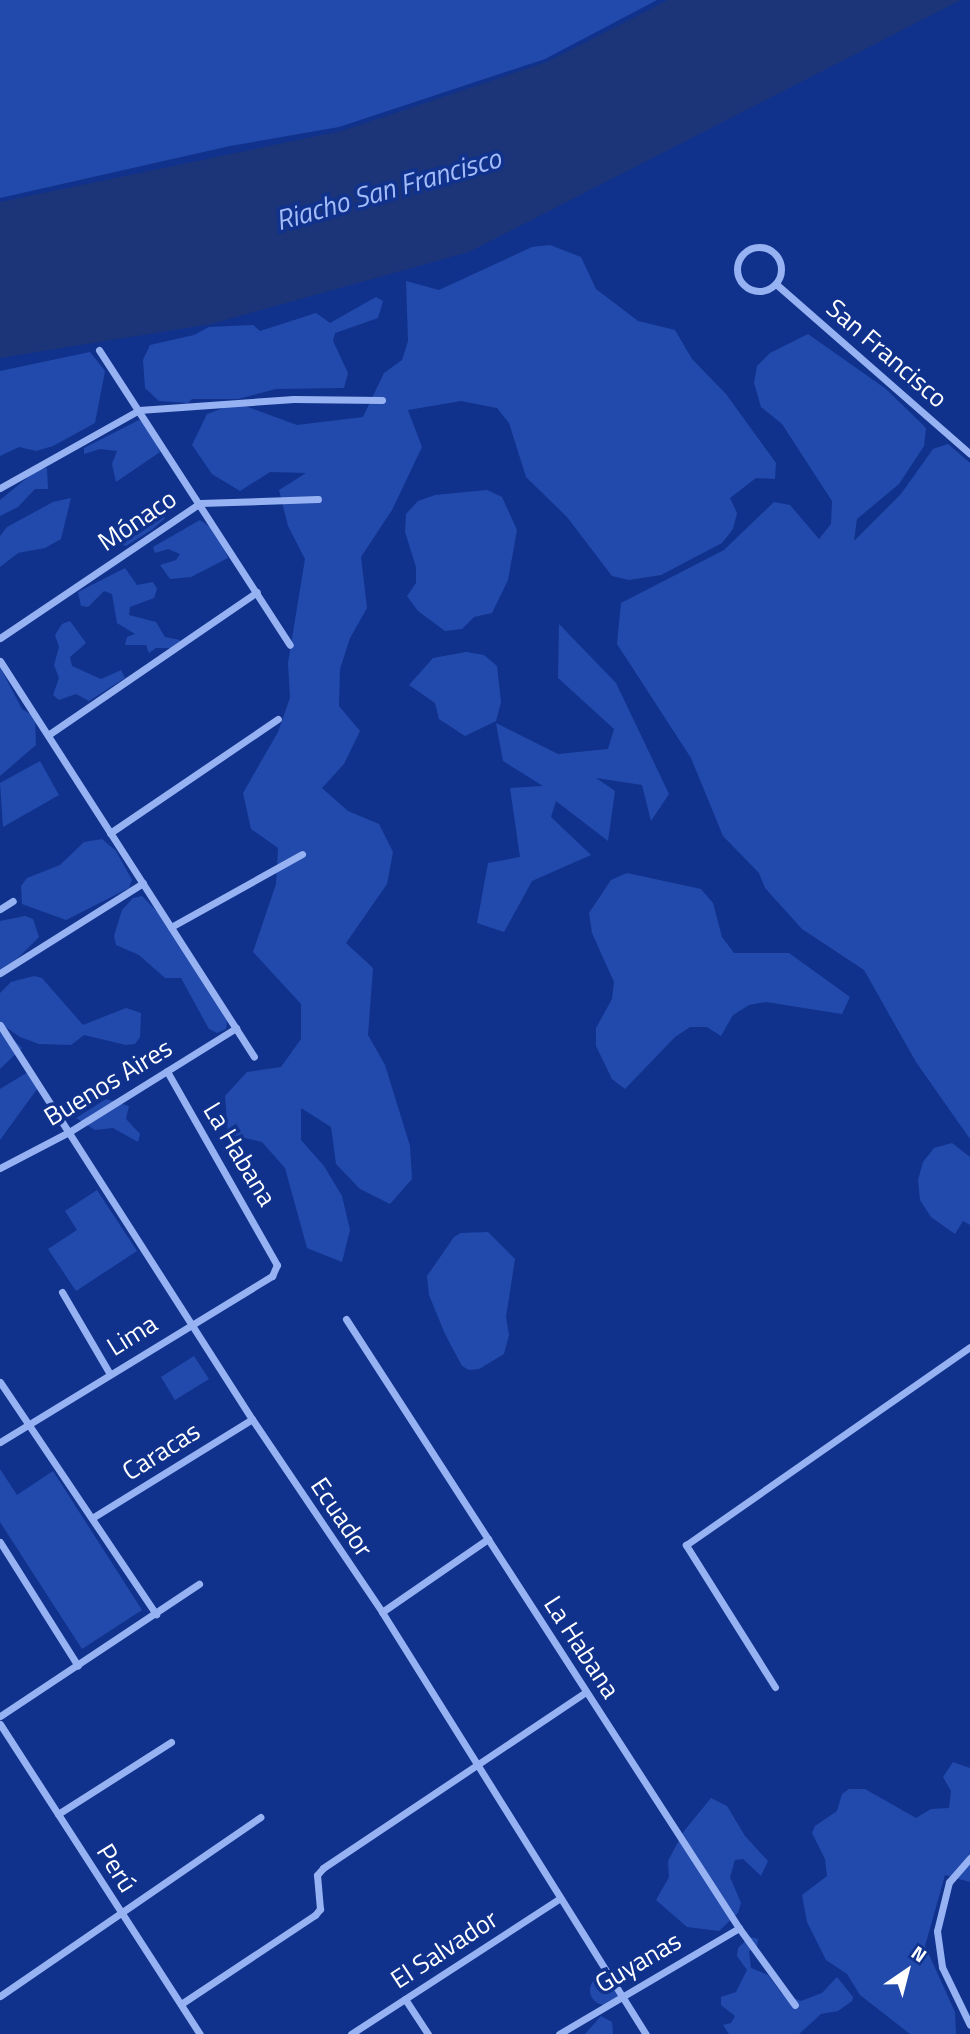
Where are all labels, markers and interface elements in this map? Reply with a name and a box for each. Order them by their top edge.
water label: Riacho San Francisco [272,141,504,237]
street label: San Francisco [820,292,954,414]
street label: Mónaco [92,483,182,557]
street label: Buenos Aires [38,1032,178,1132]
street label: La Habana [197,1096,283,1212]
street label: Lima [101,1308,163,1362]
street label: Caracas [116,1415,206,1487]
street label: Ecuador [304,1471,380,1563]
street label: La Habana [537,1590,627,1704]
street label: Perú [90,1838,144,1898]
street label: El Salvador [385,1903,503,1995]
street label: Guyanas [589,1925,687,1999]
north arrow [872,1936,942,2006]
text: N [906,1938,933,1969]

